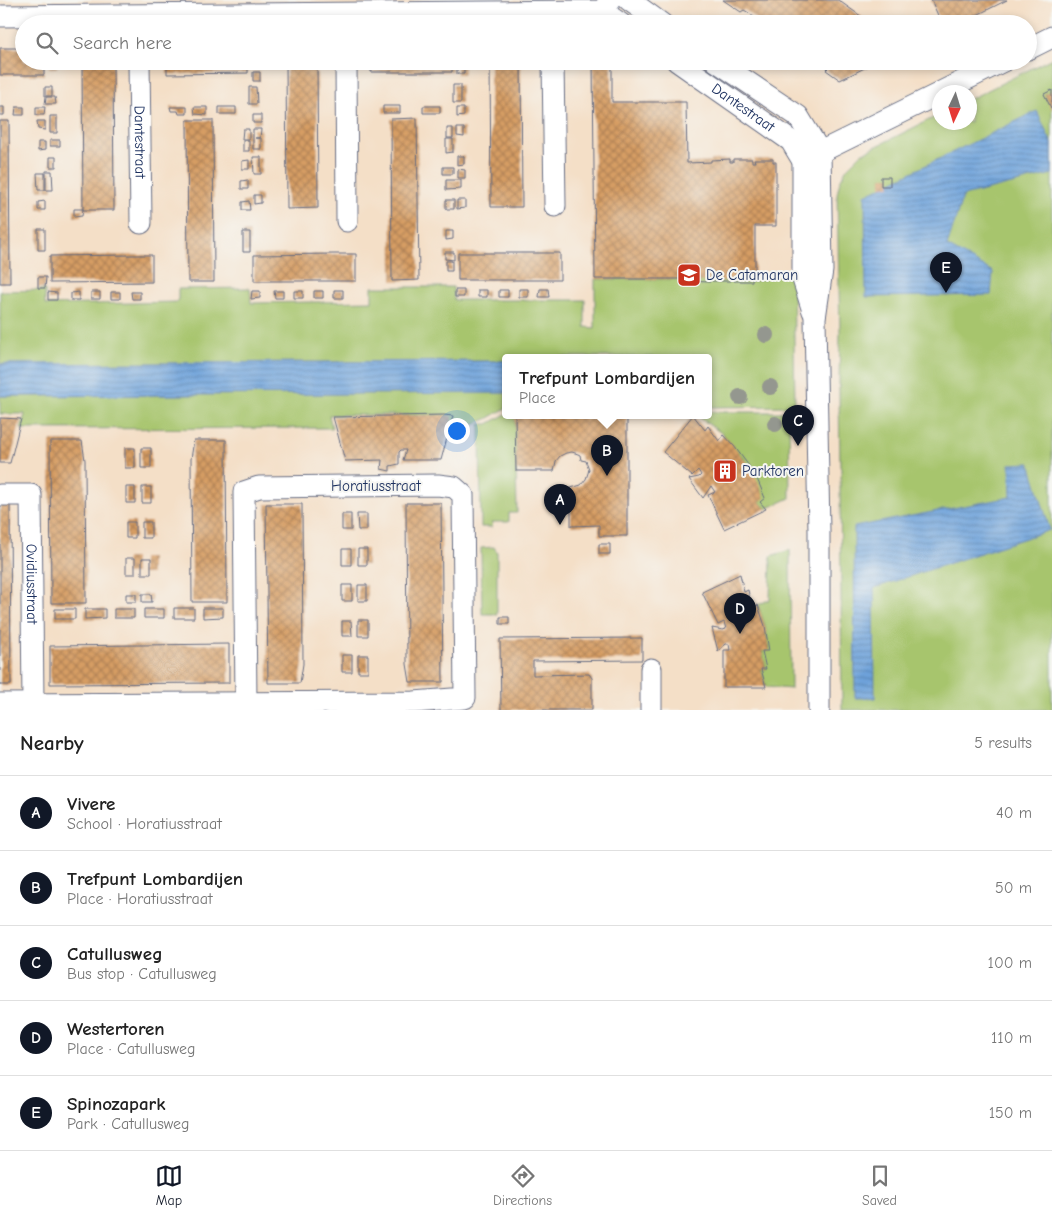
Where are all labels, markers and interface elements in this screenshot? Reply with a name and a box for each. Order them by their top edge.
search box [15,15,1037,70]
icon: search [33,29,61,57]
text: Search here [73,32,172,54]
street label: Dantestraat [708,79,779,136]
north arrow [932,85,977,130]
street label: Dantestraat [131,105,149,179]
pin: E [930,252,962,293]
school or university icon: De Catamaran [676,262,702,288]
place label: De Catamaran [706,266,798,284]
popup [502,354,712,419]
text: Trefpunt Lombardijen [519,367,695,389]
text: Place [519,389,555,407]
pin: C [782,405,814,446]
your location [444,418,470,444]
pin: B [591,435,623,476]
building icon: Parktoren [712,458,738,484]
place label: Parktoren [742,462,804,480]
street label: Horatiusstraat [331,477,422,495]
pin: A [544,484,576,525]
street label: Ovidiusstraat [22,544,41,625]
pin: D [724,593,756,634]
text: Nearby [20,731,84,755]
text: 5 results [974,734,1032,752]
text: Vivere [67,793,115,815]
text: A [32,804,40,822]
text: 40 m [996,804,1032,822]
text: School · Horatiusstraat [67,815,222,833]
text: Trefpunt Lombardijen [67,868,243,890]
text: B [31,879,41,897]
text: 50 m [995,879,1032,897]
text: Place · Horatiusstraat [67,890,213,908]
text: Catullusweg [67,943,163,965]
text: C [31,954,41,972]
text: 100 m [988,954,1032,972]
text: Bus stop · Catullusweg [67,965,217,983]
text: Westertoren [67,1018,165,1040]
text: D [31,1029,41,1047]
text: 110 m [991,1029,1032,1047]
text: Place · Catullusweg [67,1040,195,1058]
text: Spinozapark [67,1093,166,1115]
text: E [31,1104,41,1122]
text: 150 m [989,1104,1032,1122]
text: Park · Catullusweg [67,1115,190,1133]
tab: Map [155,1162,183,1209]
tab: Directions [493,1162,552,1209]
tab: Saved [862,1162,897,1209]

